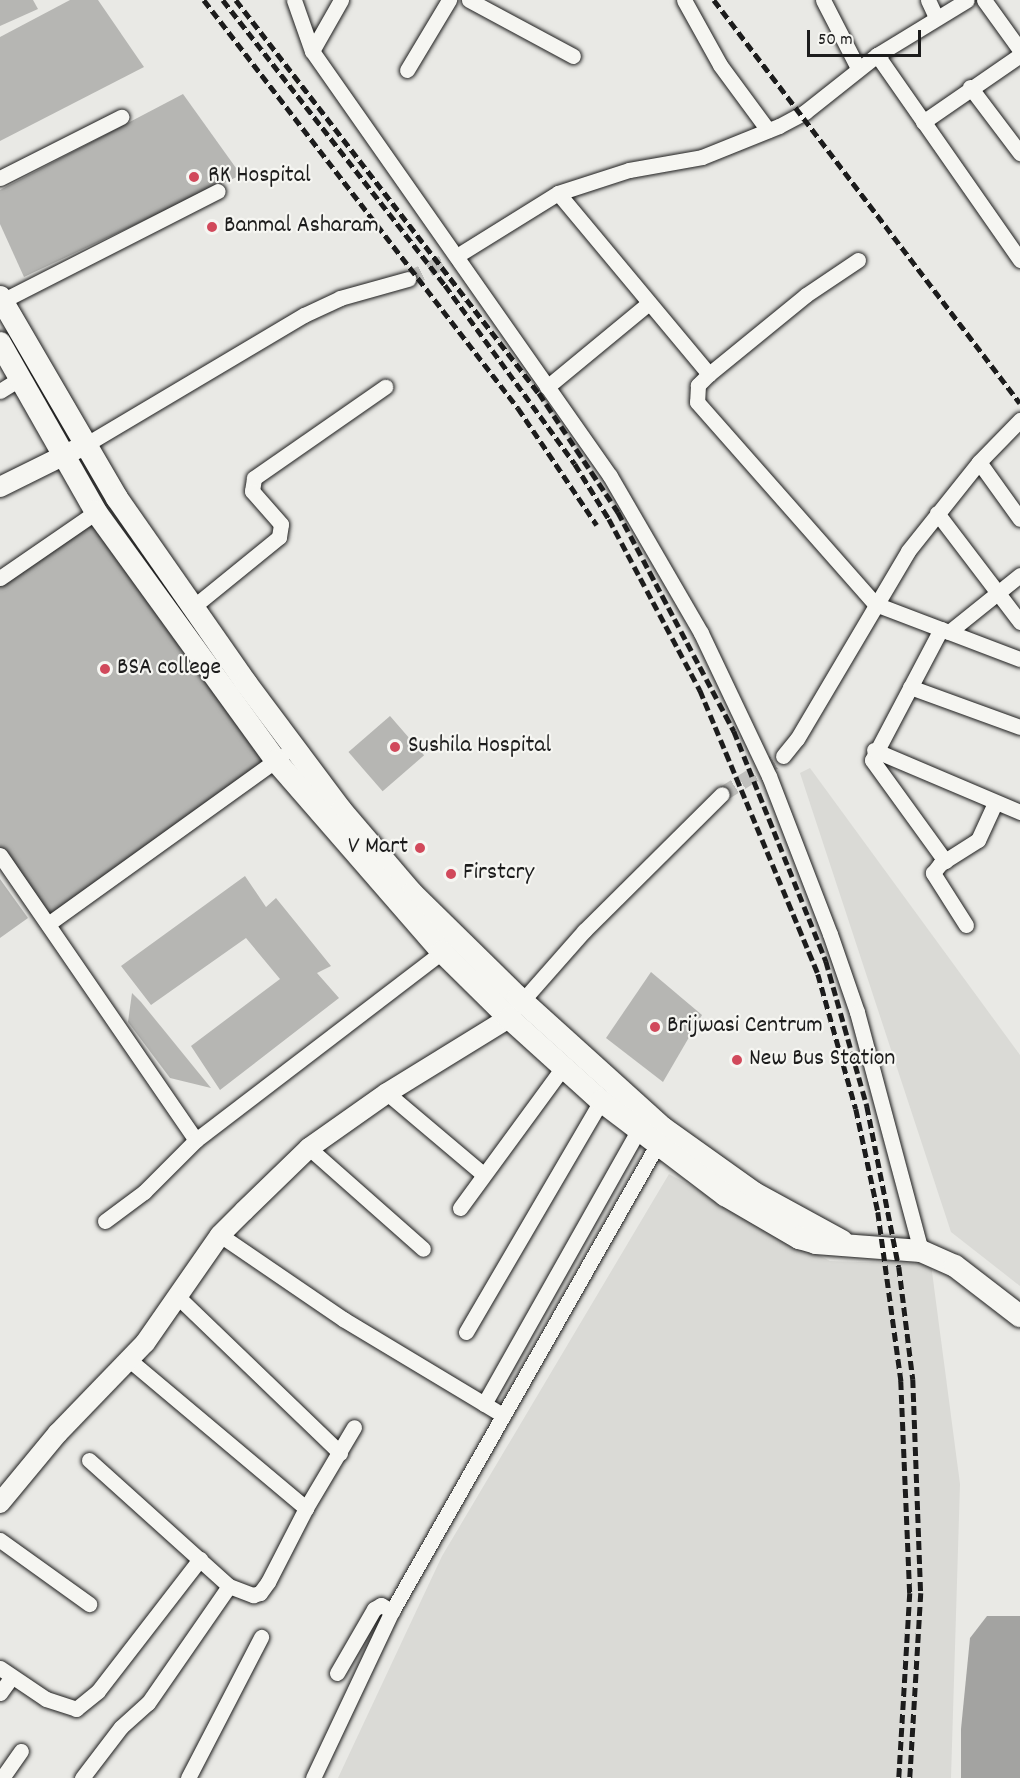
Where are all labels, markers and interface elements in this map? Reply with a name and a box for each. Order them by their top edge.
scale bar [810,18,924,56]
text: 50 m [818,28,853,53]
place label: RK Hospital [208,163,311,191]
marker: RK Hospital [185,168,203,186]
place label: Banmal Asharam [224,213,379,241]
marker: Banmal Asharam [205,220,219,234]
place label: BSA college [117,655,221,683]
marker: BSA college [98,662,112,676]
place label: Sushila Hospital [408,733,551,761]
marker: Sushila Hospital [386,738,404,756]
place label: V Mart [348,834,408,862]
marker: V Mart [413,841,427,855]
place label: Firstcry [463,860,534,888]
marker: Firstcry [444,867,458,881]
place label: Brijwasi Centrum [667,1013,823,1041]
marker: Brijwasi Centrum [648,1020,662,1034]
place label: New Bus Station [749,1046,895,1074]
marker: New Bus Station [730,1053,744,1067]

